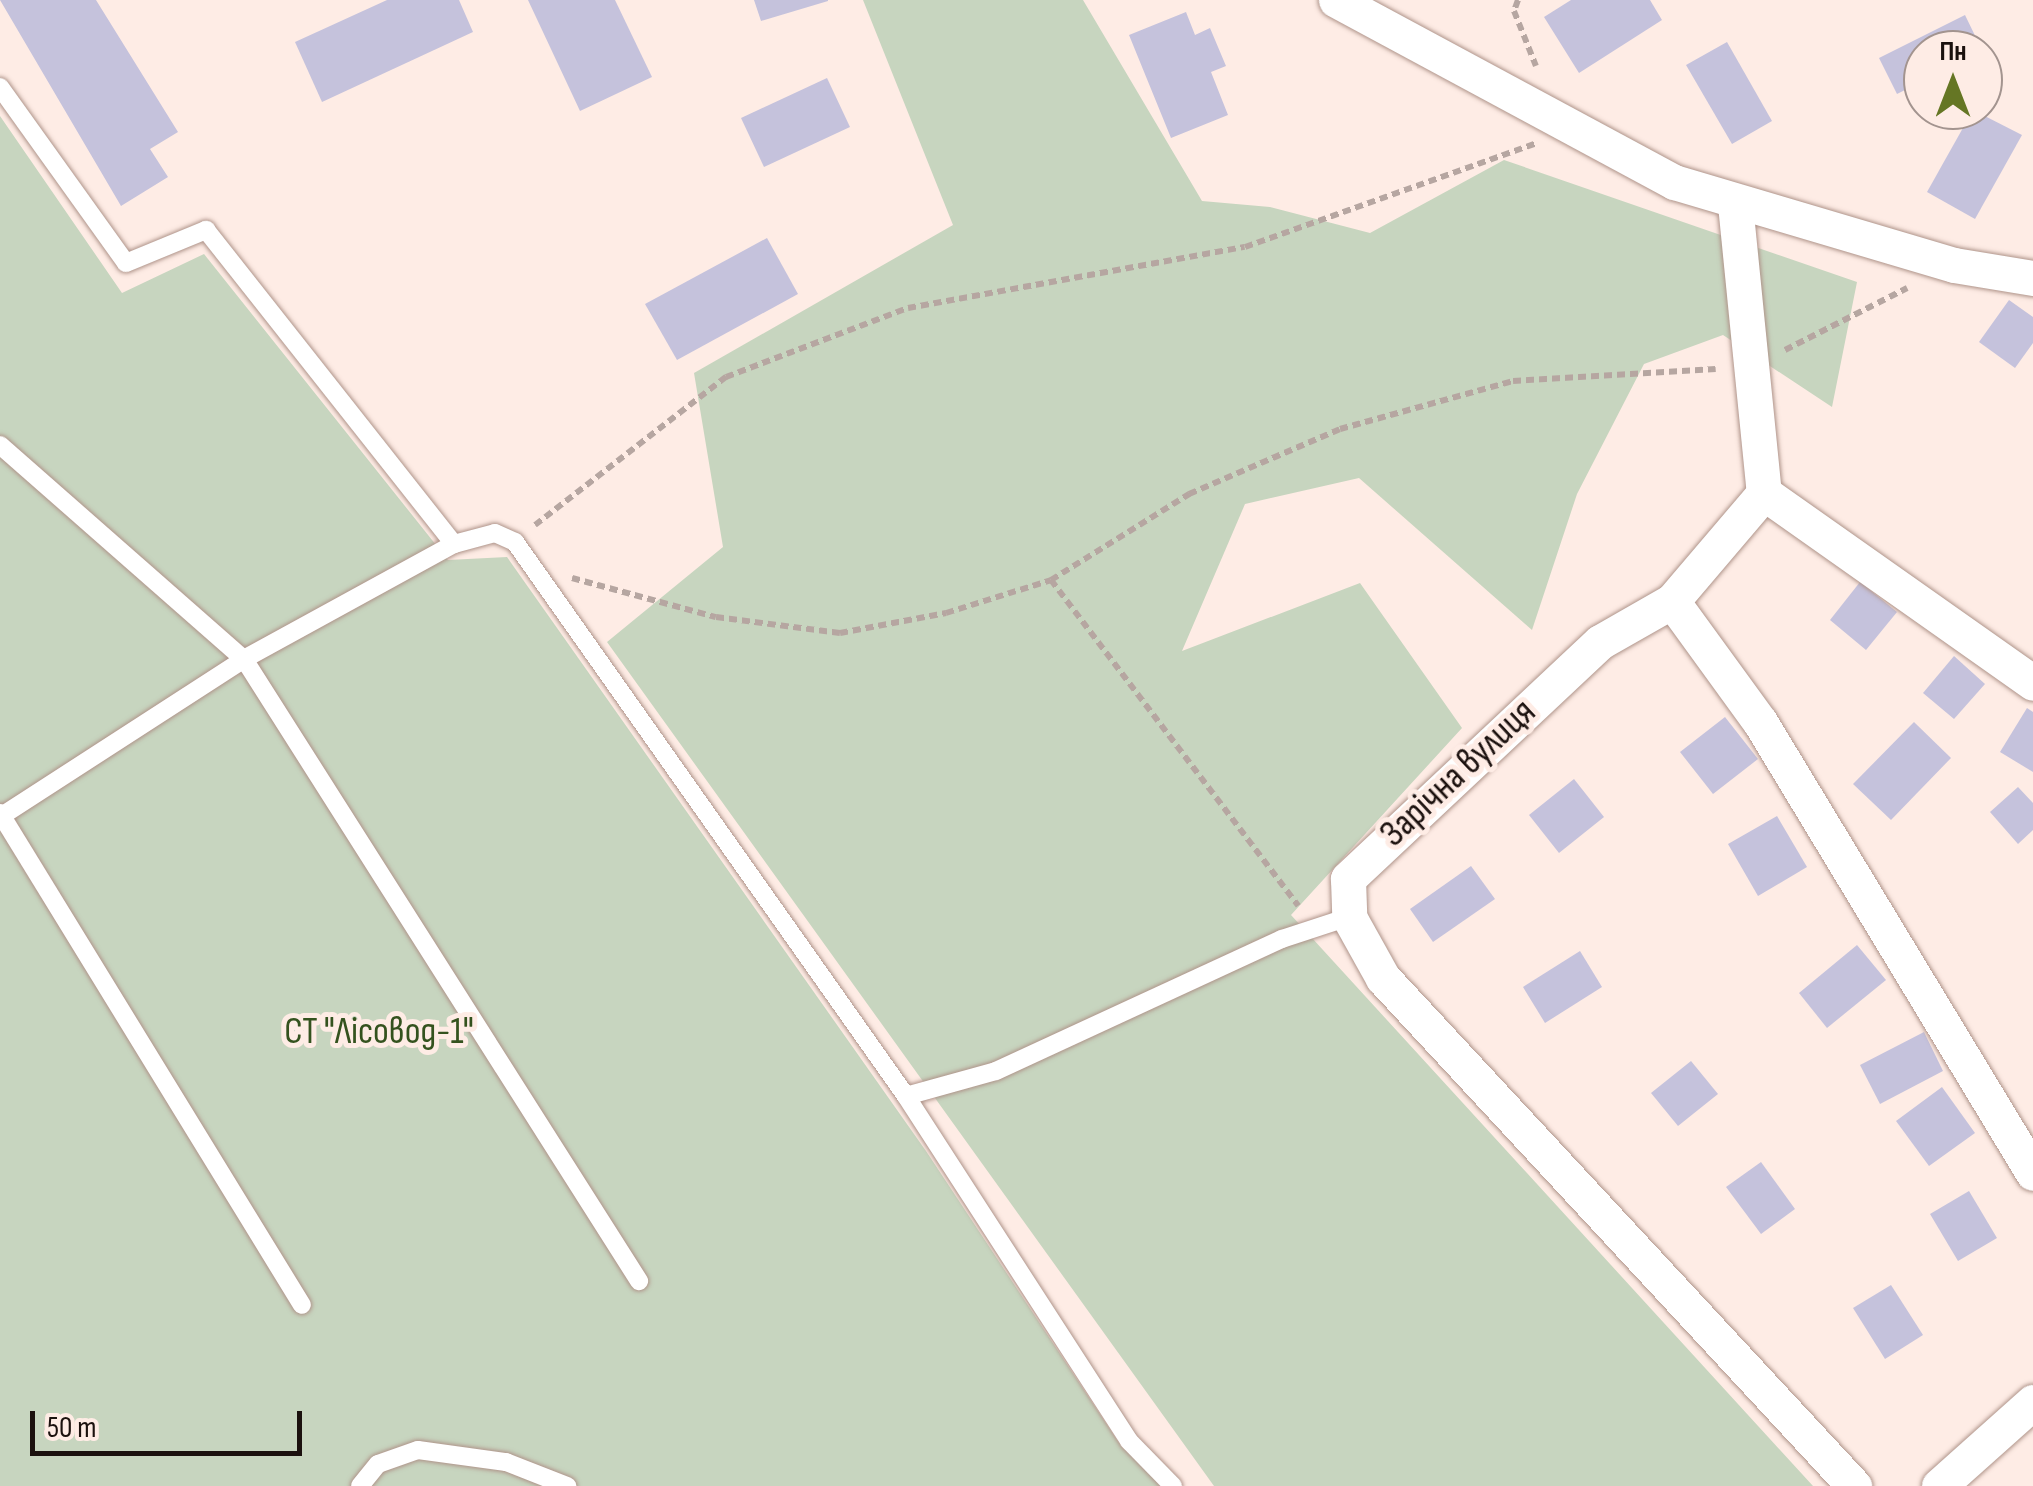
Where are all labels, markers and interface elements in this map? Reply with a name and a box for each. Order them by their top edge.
north arrow [1903,30,2003,130]
text: Пн [1939,35,1967,68]
street label: Зарічна вулиця [1371,689,1545,857]
park label: СТ "Лісовод-1" [284,1009,474,1055]
scale bar [35,1391,308,1453]
text: 50 m [47,1410,96,1446]

